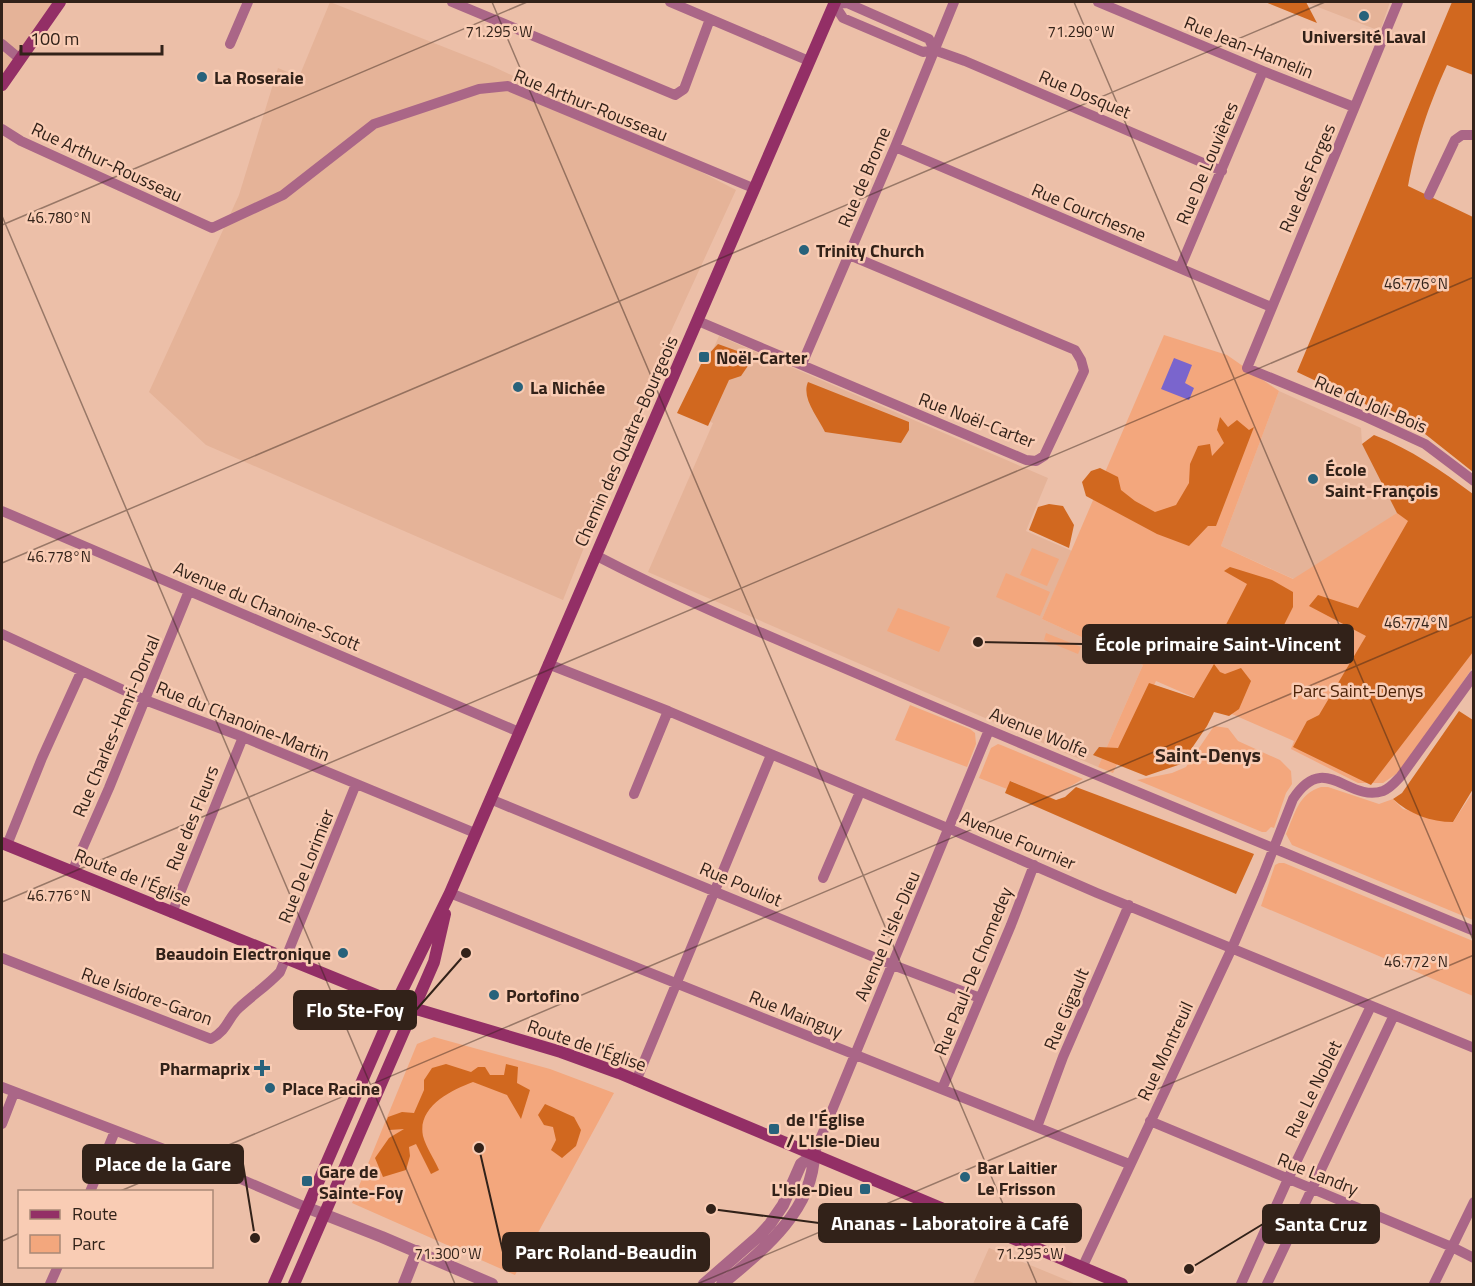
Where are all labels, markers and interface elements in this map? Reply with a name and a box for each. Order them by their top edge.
street label: Rue Jean-Hamelin [1180,9,1318,85]
marker: Université Laval [1357,9,1371,23]
scale bar [21,18,162,56]
text: 71.295°W [466,20,532,43]
text: 71.290°W [1048,20,1114,43]
place label: Université Laval [1302,23,1426,50]
text: 100 m [30,25,79,52]
street label: Rue Arthur-Rousseau [510,62,672,148]
street label: Rue Dosquet [1035,63,1136,126]
place label: La Roseraie [214,64,304,91]
marker: La Roseraie [195,70,209,84]
street label: Rue De Louvières [1169,97,1245,229]
street label: Rue Arthur-Rousseau [27,115,187,209]
street label: Rue des Forges [1272,119,1342,237]
street label: Rue de Brome [831,122,897,232]
street label: Rue Courchesne [1028,176,1150,248]
text: 46.780°N [27,206,91,229]
place label: Trinity Church [816,237,924,264]
marker: Trinity Church [797,243,811,257]
text: 46.776°N [1384,272,1448,295]
street label: Chemin des Quatre-Bourgeois [567,331,685,551]
place label: Noël-Carter [716,344,808,371]
marker: Noël-Carter [697,350,711,364]
street label: Rue du Joli-Bois [1310,368,1432,440]
place label: La Nichée [530,374,605,401]
marker: La Nichée [511,380,525,394]
street label: Rue Noël-Carter [915,385,1039,455]
place label: École Saint-François [1325,456,1438,504]
marker: École Saint-François [1306,472,1320,486]
text: 46.778°N [27,545,91,568]
street label: Avenue du Chanoine-Scott [169,554,365,658]
text: 46.774°N [1384,611,1448,634]
callout: École primaire Saint-Vincent [1083,625,1353,663]
text: École primaire Saint-Vincent [1095,628,1341,659]
street label: Rue Charles-Henri-Dorval [65,631,167,821]
street label: Rue du Chanoine-Martin [152,674,334,768]
park label: Parc Saint-Denys [1293,677,1423,704]
street label: Avenue Wolfe [986,700,1092,764]
district label: Saint-Denys [1155,739,1261,770]
street label: Rue des Fleurs [159,761,225,875]
street label: Avenue Fournier [956,803,1080,877]
street label: Rue De Lorimier [271,805,341,927]
street label: Route de l'Église [70,841,196,913]
street label: Rue Pouliot [696,855,787,914]
street label: Avenue L'Isle-Dieu [847,867,927,1005]
street label: Rue Paul-De Chomedey [927,882,1019,1059]
text: 46.776°N [27,884,91,907]
place label: Beaudoin Electronique [155,940,331,967]
marker: Beaudoin Electronique [336,946,350,960]
text: 46.772°N [1384,950,1448,973]
street label: Rue Isidore-Garon [78,960,216,1032]
street label: Rue Gigault [1037,963,1096,1054]
place label: Portofino [506,982,580,1009]
street label: Rue Mainguy [745,983,847,1045]
marker: Portofino [487,988,501,1002]
callout: Flo Ste-Foy [294,991,416,1029]
text: Flo Ste-Foy [306,994,404,1025]
street label: Rue Montreuil [1130,997,1200,1105]
street label: Route de l'Église [524,1012,650,1078]
street label: Rue Le Noblet [1278,1035,1349,1142]
place label: Pharmaprix [160,1055,250,1082]
marker: Pharmaprix [255,1061,269,1075]
place label: Place Racine [282,1075,380,1102]
marker: Place Racine [263,1081,277,1095]
place label: de l'Église / L'Isle-Dieu [786,1106,880,1154]
marker: de l'Église / L'Isle-Dieu [767,1122,781,1136]
callout: Place de la Gare [83,1145,243,1183]
street label: Rue Landry [1273,1145,1363,1203]
text: Place de la Gare [95,1148,231,1179]
place label: Bar Laitier Le Frisson [977,1154,1058,1202]
place label: Gare de Sainte-Foy [319,1158,403,1206]
marker: Bar Laitier Le Frisson [958,1170,972,1184]
marker: Gare de Sainte-Foy [300,1174,314,1188]
place label: L'Isle-Dieu [771,1176,853,1203]
marker: L'Isle-Dieu [858,1182,872,1196]
legend [18,1190,213,1268]
text: Route [72,1200,117,1227]
callout: Ananas - Laboratoire à Café [819,1204,1081,1242]
callout: Santa Cruz [1263,1205,1379,1243]
text: Ananas - Laboratoire à Café [831,1207,1069,1238]
text: Santa Cruz [1275,1208,1367,1239]
text: Parc [72,1230,106,1257]
callout: Parc Roland-Beaudin [503,1233,709,1271]
text: Parc Roland-Beaudin [515,1236,697,1267]
text: 71.300°W [415,1242,481,1265]
text: 71.295°W [997,1242,1063,1265]

